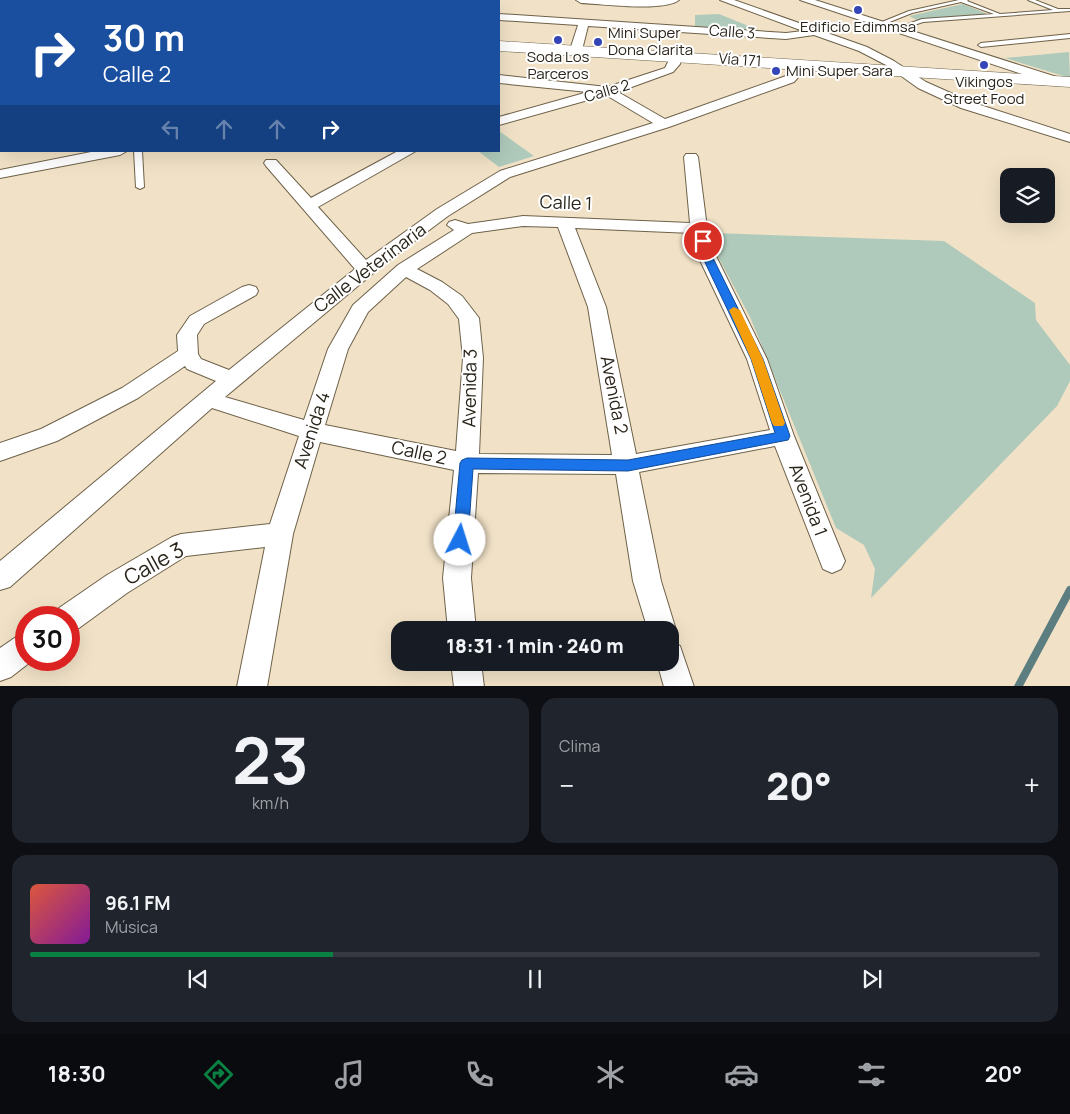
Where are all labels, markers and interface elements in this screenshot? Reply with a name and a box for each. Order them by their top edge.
marker: Edificio Edimmsa [852,4,864,16]
text: 30 m [103,14,185,62]
place label: Edificio Edimmsa [800,16,916,37]
street label: Calle 3 [708,19,756,44]
icon: right [20,20,85,85]
place label: Mini Super Dona Clarita [608,22,693,60]
marker: Soda Los Parceros [552,34,564,46]
marker: Mini Super Dona Clarita [592,36,604,48]
place label: Soda Los Parceros [527,46,589,84]
street label: Vía 171 [718,48,762,71]
text: Calle 2 [103,59,171,89]
marker: Vikingos Street Food [978,59,990,71]
place label: Mini Super Sara [786,60,893,81]
marker: Mini Super Sara [770,65,782,77]
place label: Vikingos Street Food [943,71,1025,109]
street label: Calle 2 [582,74,632,107]
icon: left [157,115,185,143]
icon: ahead [210,115,238,143]
icon: ahead [263,115,291,143]
icon: right [316,115,344,143]
map controls [1000,168,1055,223]
button: layers [1000,168,1055,223]
street label: Calle 1 [539,189,593,215]
street label: Calle Veterinaria [308,217,431,317]
pin [682,220,724,262]
icon: arrive [689,227,717,255]
street label: Avenida 3 [456,348,482,428]
street label: Avenida 2 [596,354,634,436]
street label: Avenida 4 [287,388,335,471]
street label: Calle 2 [389,434,449,470]
street label: Avenida 1 [784,460,834,539]
position arrow [433,513,485,565]
street label: Calle 3 [118,535,189,591]
speed limit sign: 30 [15,606,80,671]
text: 18:31 · 1 min · 240 m [446,633,624,659]
text: 23 [232,715,309,804]
text: Clima [559,735,600,757]
text: 20° [766,759,832,811]
text: − [559,766,574,804]
text: + [1024,766,1040,804]
text: km/h [252,792,289,814]
text: 96.1 FM [105,890,170,916]
text: Música [105,916,158,938]
icon: previous [184,965,212,993]
icon: pause [521,965,549,993]
icon: next [858,965,886,993]
icon: directions [201,1057,236,1092]
icon: music [332,1057,367,1092]
icon: phone [462,1057,497,1092]
icon: climate [593,1057,628,1092]
icon: car [724,1057,759,1092]
icon: filters [854,1057,889,1092]
text: 18:30 [48,1059,106,1089]
text: 20° [985,1059,1022,1089]

